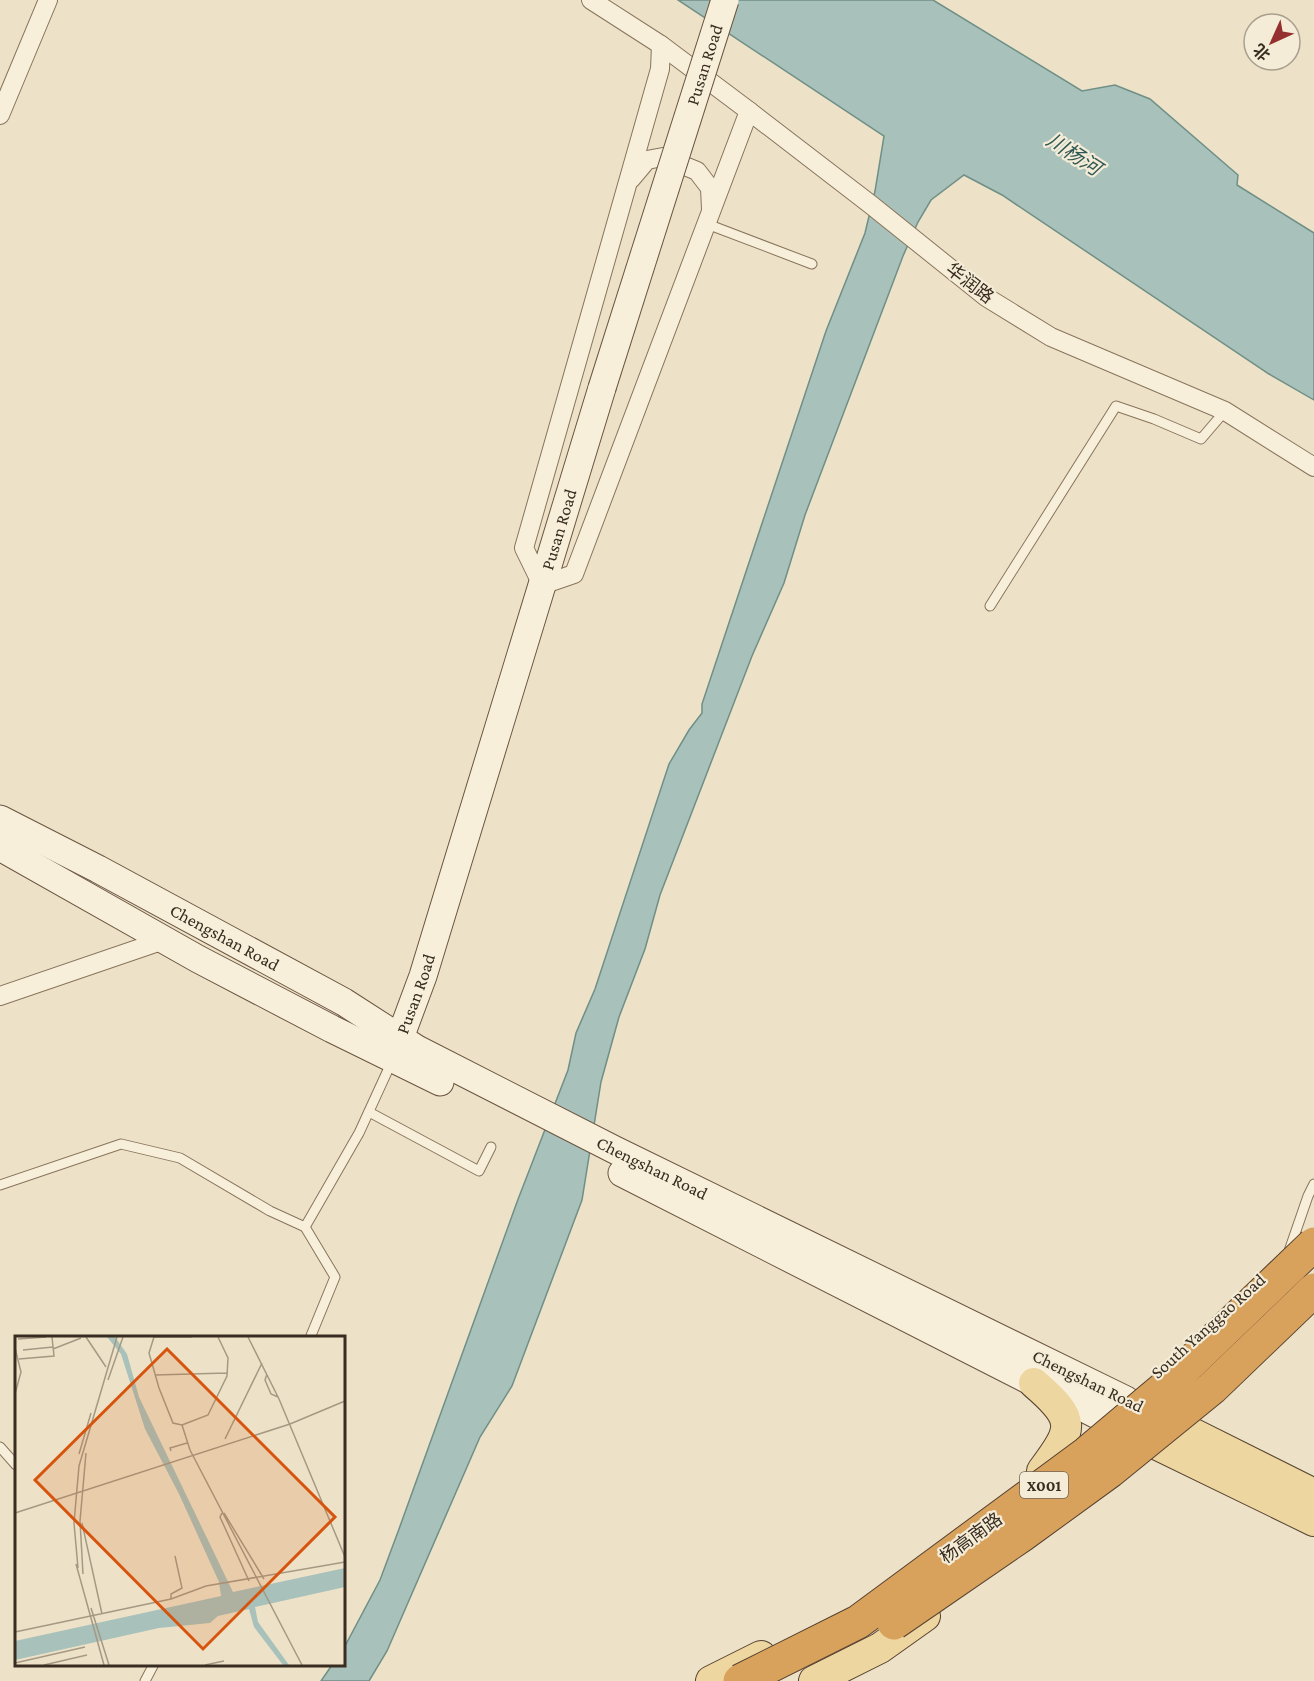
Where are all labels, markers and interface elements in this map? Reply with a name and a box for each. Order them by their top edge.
north arrow [1242,12,1302,72]
street label: Pusan Road [682,21,727,108]
text: 北 [1250,41,1273,64]
water label: 川杨河 [1043,128,1109,182]
street label: 华润路 [942,259,998,307]
street label: Pusan Road [537,486,581,572]
street label: Chengshan Road [167,900,283,975]
street label: Pusan Road [392,951,439,1037]
street label: Chengshan Road [593,1132,711,1204]
street label: South Yanggao Road [1147,1269,1270,1383]
inset map [15,1336,345,1666]
street label: Chengshan Road [1029,1345,1147,1417]
road number: X001 [1020,1472,1068,1498]
street label: 杨高南路 [936,1509,1006,1567]

